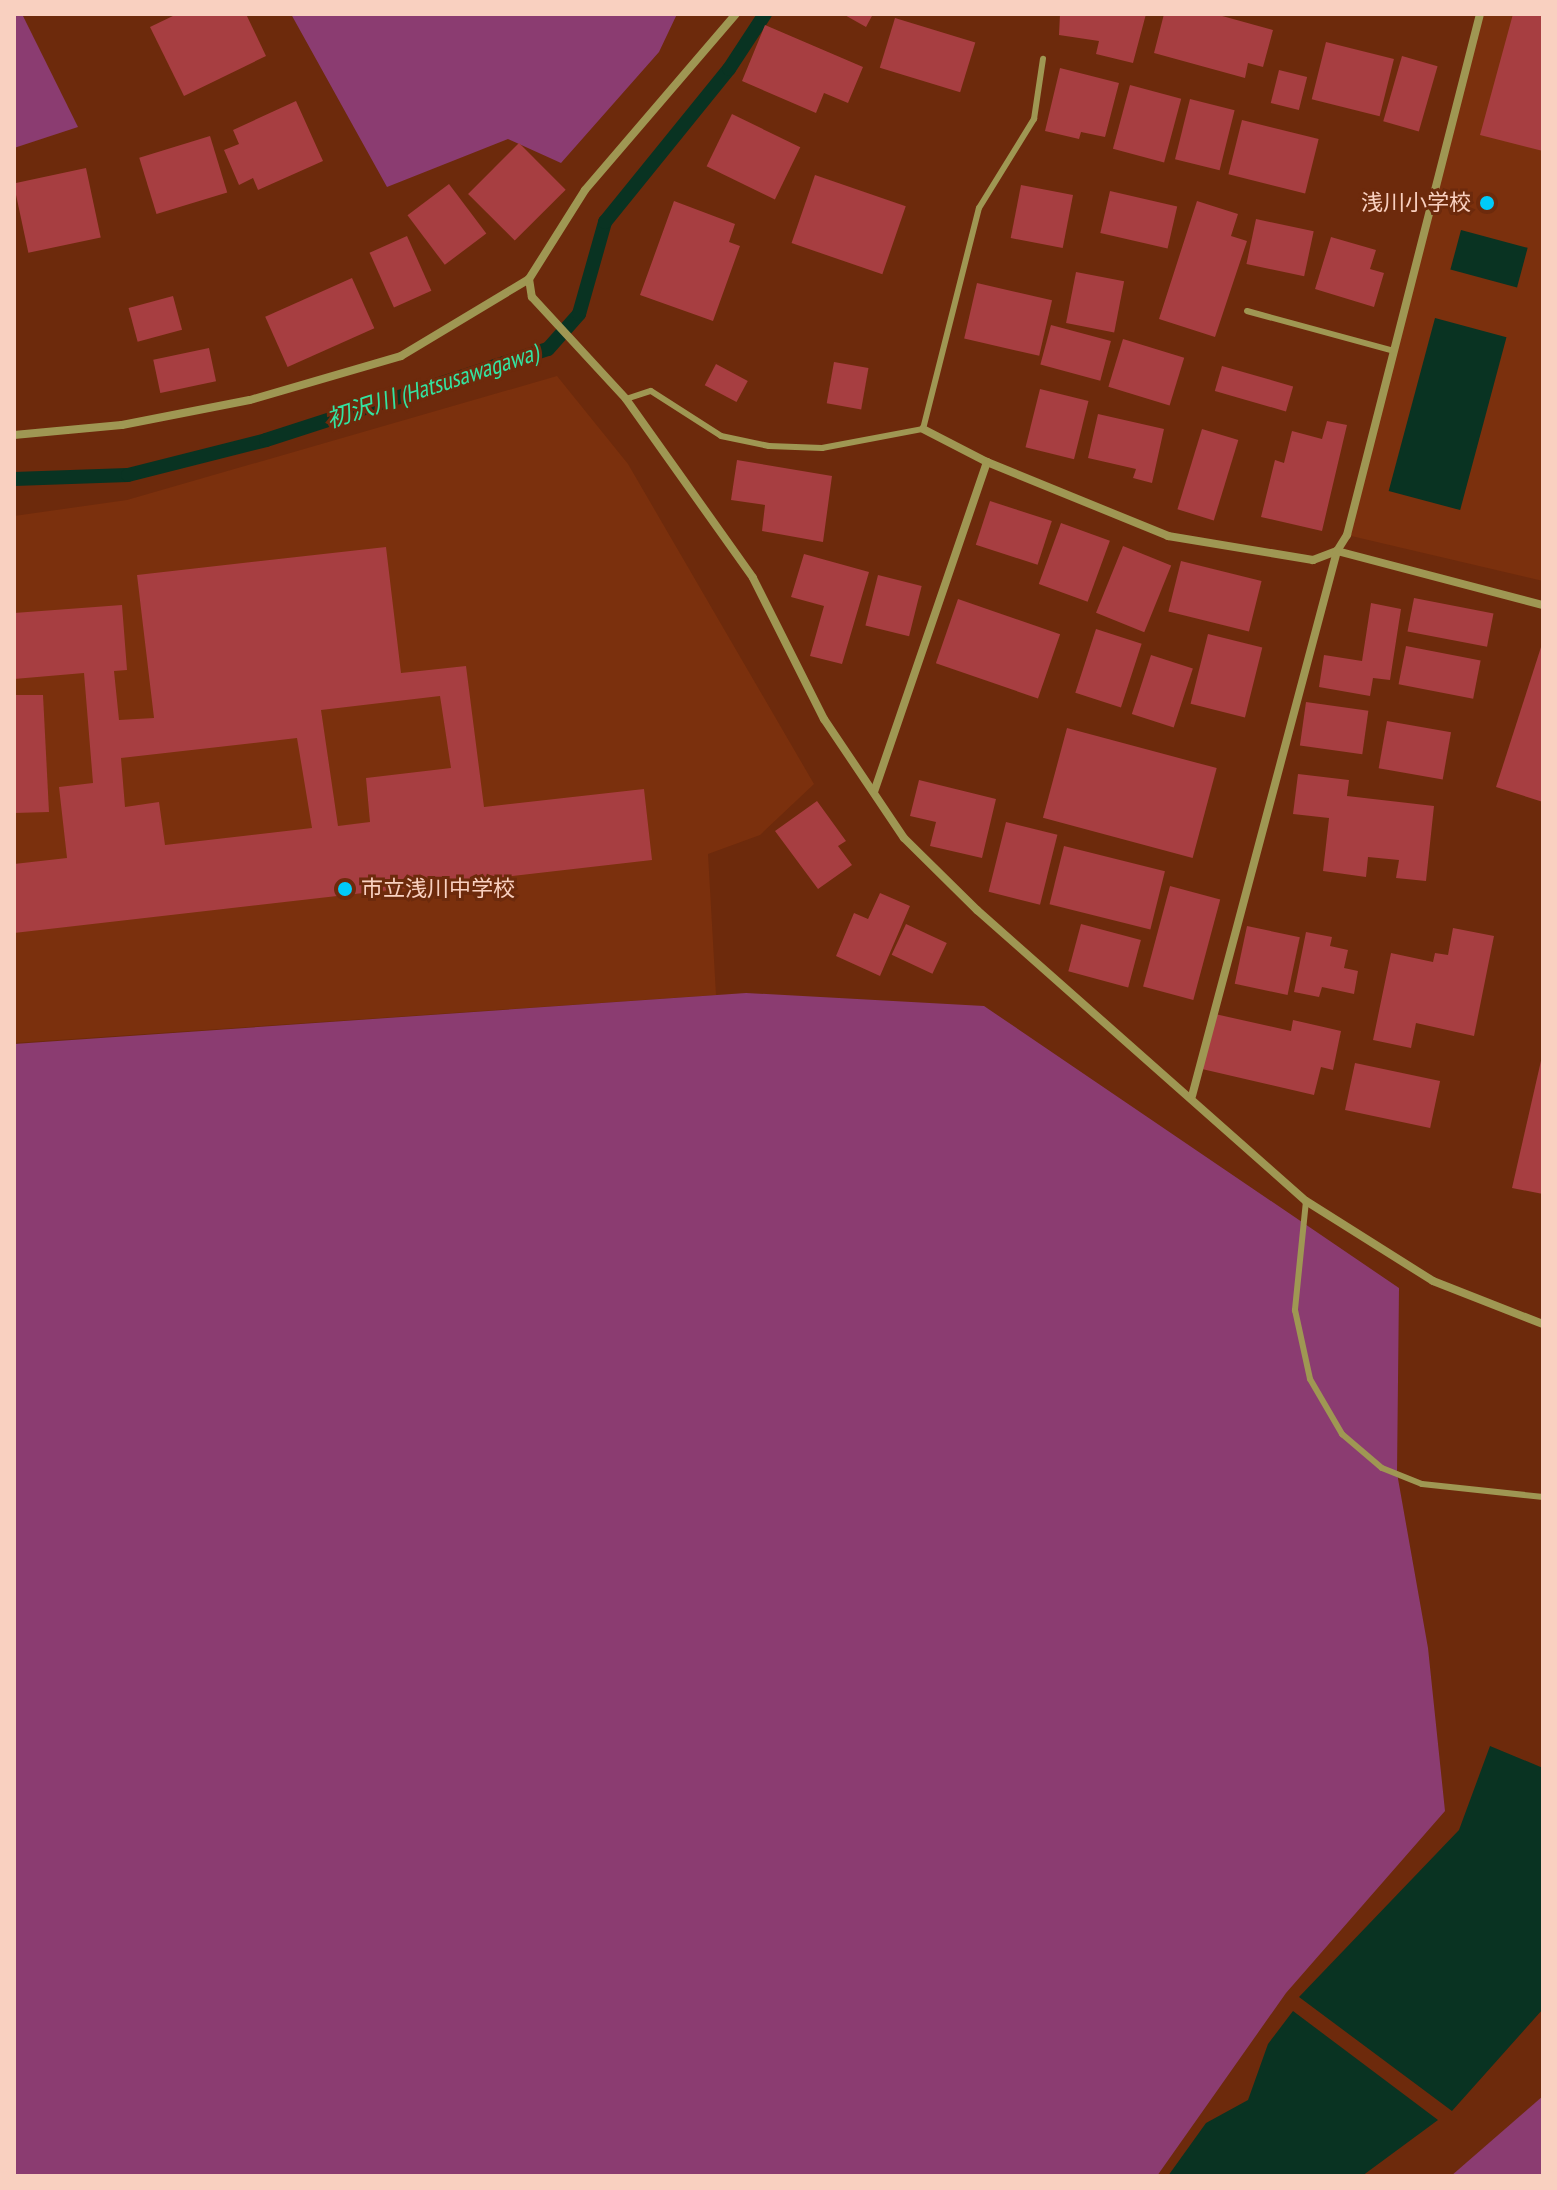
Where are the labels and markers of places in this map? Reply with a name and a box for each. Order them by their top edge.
place label: 浅川小学校 [1361,190,1471,216]
marker: 浅川小学校 [1478,194,1496,212]
place label: 市立浅川中学校 [361,876,515,902]
marker: 市立浅川中学校 [336,880,354,898]

